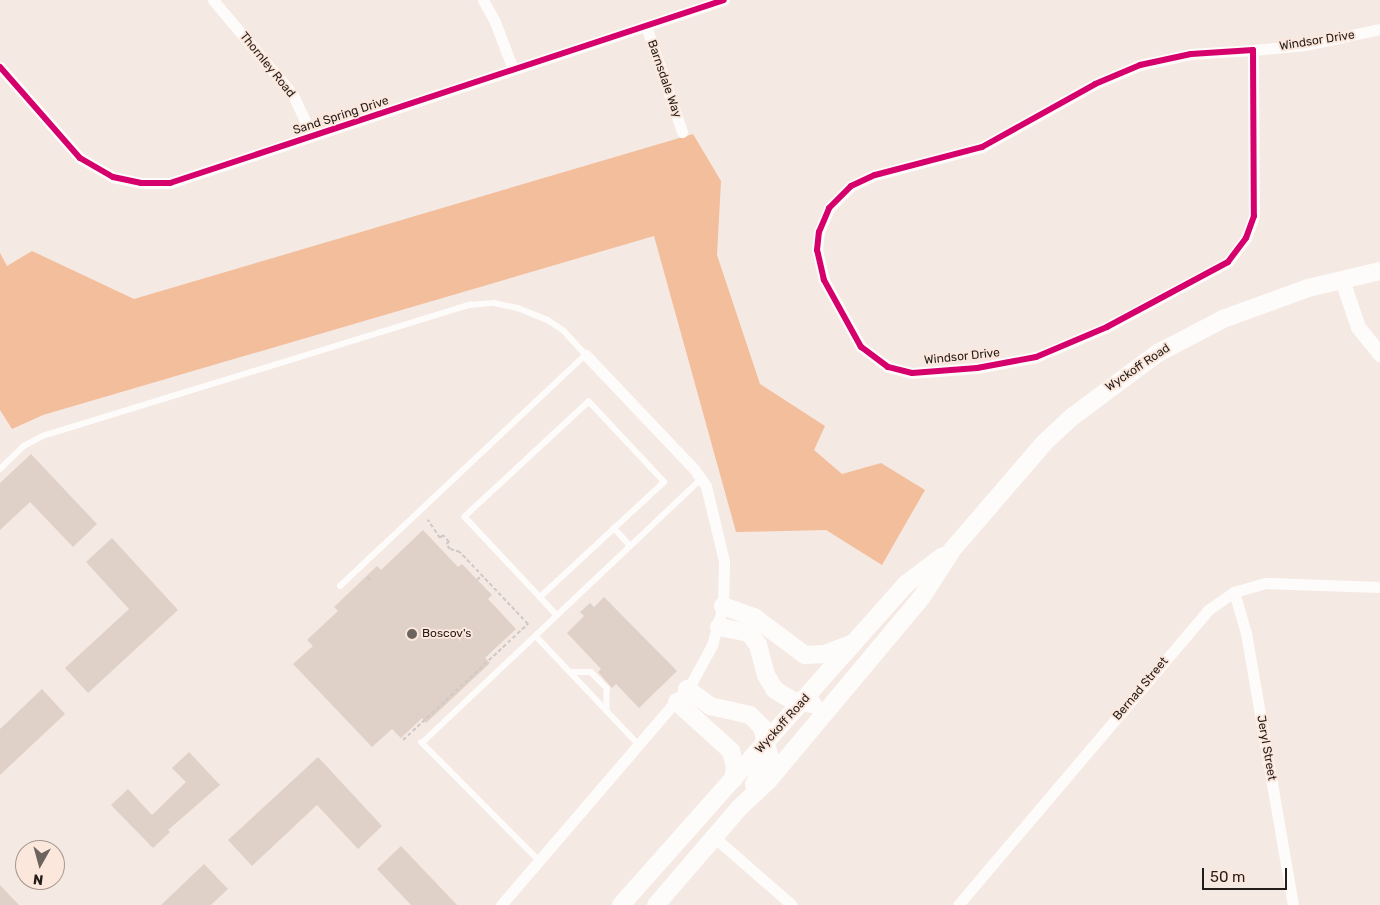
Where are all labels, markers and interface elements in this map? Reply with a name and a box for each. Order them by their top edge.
street label: Windsor Drive [1278,28,1356,54]
street label: Thornley Road [236,29,298,101]
street label: Barnsdale Way [644,38,684,120]
street label: Sand Spring Drive [291,94,391,138]
street label: Wyckoff Road [1103,341,1173,395]
street label: Windsor Drive [923,346,1001,368]
place label: Boscov's [422,627,471,641]
marker: Boscov's [406,628,418,640]
street label: Bernad Street [1110,655,1172,723]
street label: Wyckoff Road [753,691,813,757]
street label: Jeryl Street [1253,714,1279,782]
north arrow [15,840,65,890]
scale bar [1205,858,1290,890]
text: 50 m [1210,868,1245,886]
text: N [32,870,44,888]

